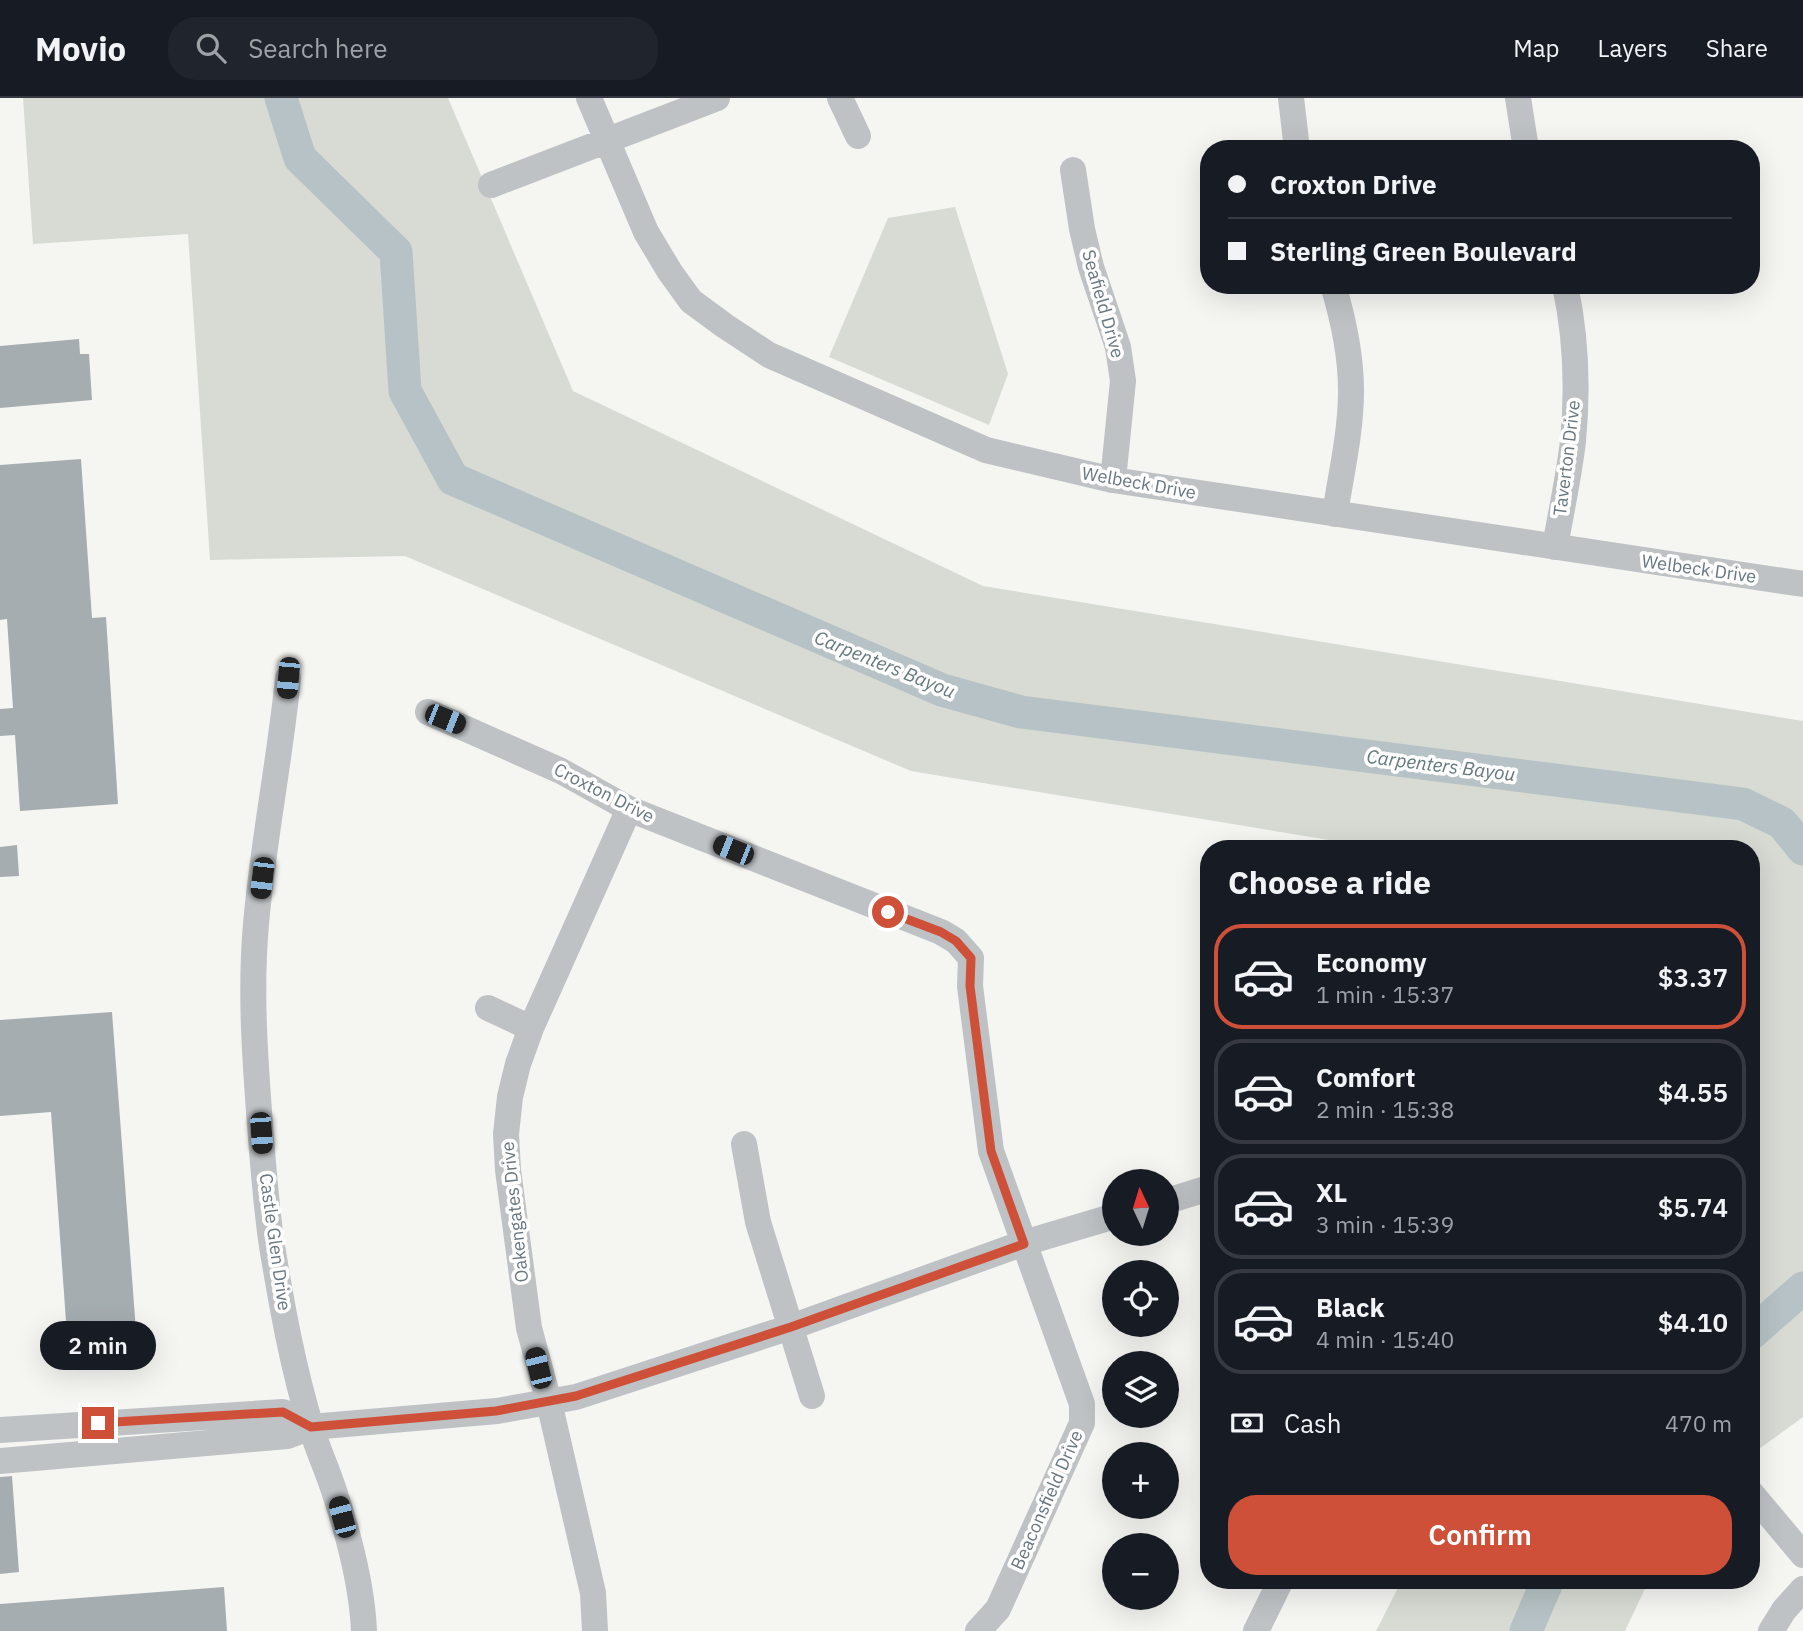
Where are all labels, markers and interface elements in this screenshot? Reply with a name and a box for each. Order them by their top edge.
search box [168,17,658,80]
text: Movio [35,27,126,70]
icon: search [192,29,230,67]
text: Search here [248,31,388,65]
text: Map [1513,32,1560,64]
text: Layers [1598,32,1668,64]
text: Share [1706,32,1768,64]
text: Croxton Drive [1270,167,1437,201]
text: Sterling Green Boulevard [1270,234,1577,268]
street label: Seafield Drive [1077,247,1130,361]
street label: Taverton Drive [1548,399,1585,517]
street label: Welbeck Drive [1080,461,1198,504]
street label: Welbeck Drive [1640,549,1758,588]
water label: Carpenters Bayou [811,625,959,703]
car [276,656,301,700]
car [422,701,469,737]
water label: Carpenters Bayou [1365,744,1517,786]
street label: Croxton Drive [550,758,658,828]
car [710,832,757,868]
car [250,856,275,900]
text: Choose a ride [1228,861,1431,903]
route start [872,896,904,928]
icon: car [1232,945,1295,1008]
text: Economy [1316,945,1427,979]
text: $3.37 [1658,960,1728,994]
text: 1 min · 15:37 [1316,979,1454,1009]
icon: car [1232,1060,1295,1123]
text: Comfort [1316,1060,1415,1094]
text: $4.55 [1658,1075,1728,1109]
text: 2 min · 15:38 [1316,1094,1454,1124]
car [250,1111,273,1155]
street label: Oakengates Drive [496,1140,533,1284]
north arrow [1102,1169,1180,1246]
map controls [1102,1169,1179,1610]
street label: Castle Glen Drive [254,1172,297,1312]
icon: car [1232,1175,1295,1238]
text: XL [1316,1175,1347,1209]
text: $5.74 [1658,1190,1728,1224]
text: 3 min · 15:39 [1316,1209,1454,1239]
button: locate [1102,1260,1179,1337]
icon: car [1232,1290,1295,1353]
text: Black [1316,1290,1384,1324]
text: $4.10 [1658,1305,1728,1339]
callout: 2 min [40,1322,156,1370]
text: 4 min · 15:40 [1316,1324,1454,1354]
text: 2 min [68,1330,128,1360]
car [523,1345,554,1391]
button: layers [1102,1351,1179,1428]
icon: cash [1228,1404,1266,1442]
text: Cash [1284,1406,1341,1440]
route end [82,1407,114,1439]
text: 470 m [1665,1408,1732,1438]
street label: Beaconsfield Drive [1005,1426,1088,1573]
button: + [1102,1442,1179,1519]
car [327,1494,358,1540]
button: Confirm [1228,1495,1732,1575]
button: − [1102,1533,1179,1610]

